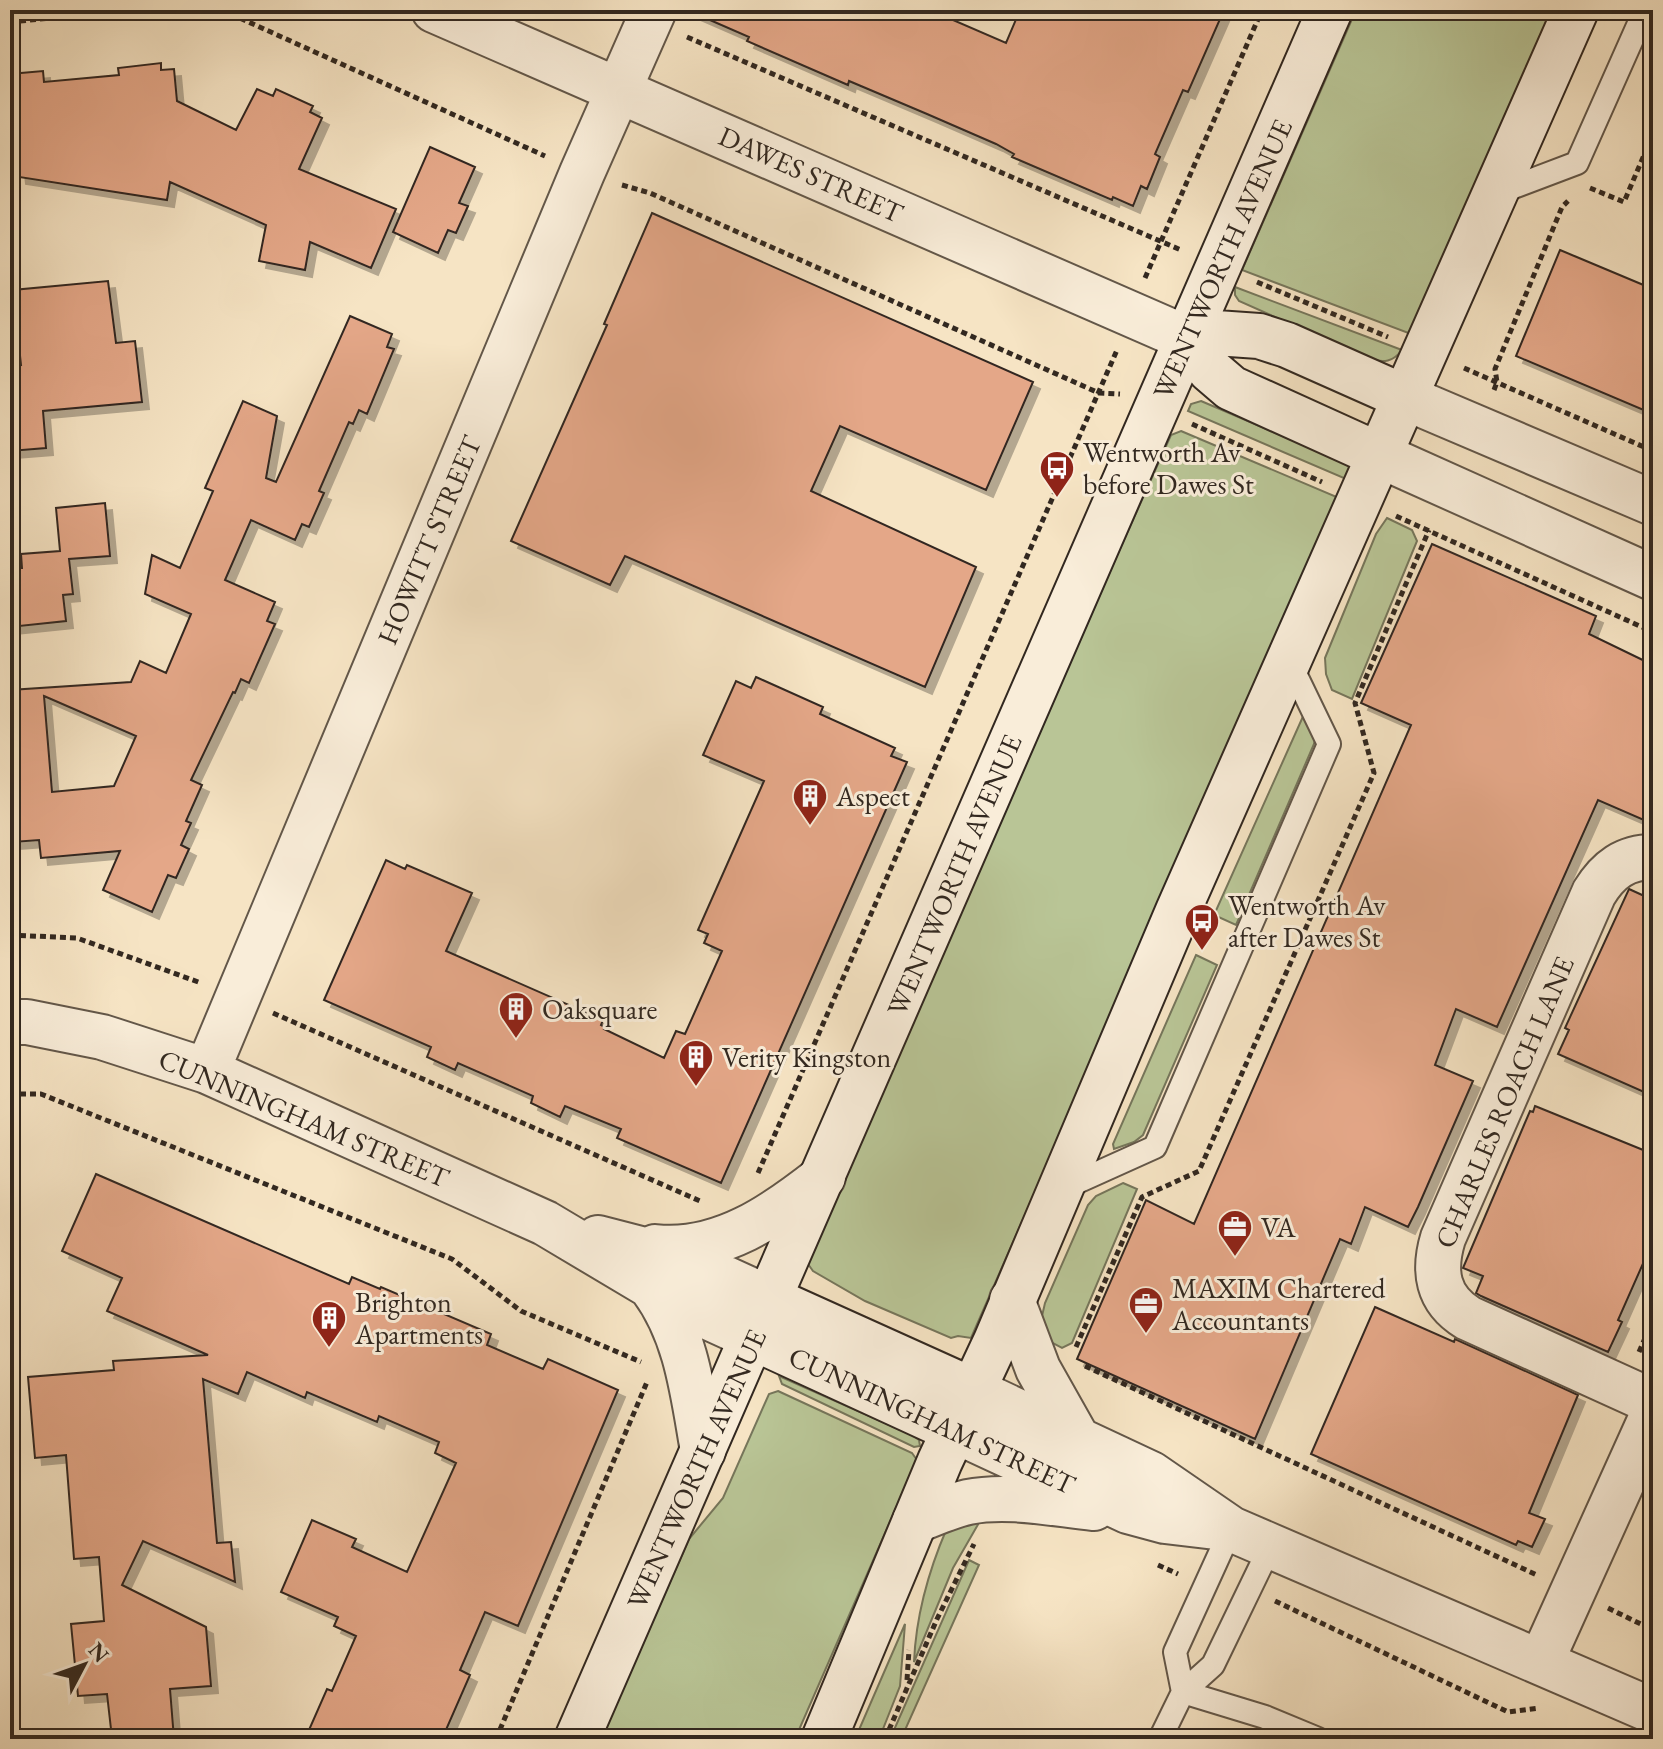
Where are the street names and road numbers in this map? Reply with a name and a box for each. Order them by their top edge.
street label: WENTWORTH AVENUE [1144,113,1300,404]
street label: DAWES STREET [713,117,909,231]
street label: HOWITT STREET [369,430,489,650]
street label: WENTWORTH AVENUE [878,729,1030,1021]
street label: CHARLES ROACH LANE [1426,950,1582,1253]
street label: CUNNINGHAM STREET [153,1040,455,1196]
street label: WENTWORTH AVENUE [618,1323,774,1614]
street label: CUNNINGHAM STREET [783,1338,1081,1502]

